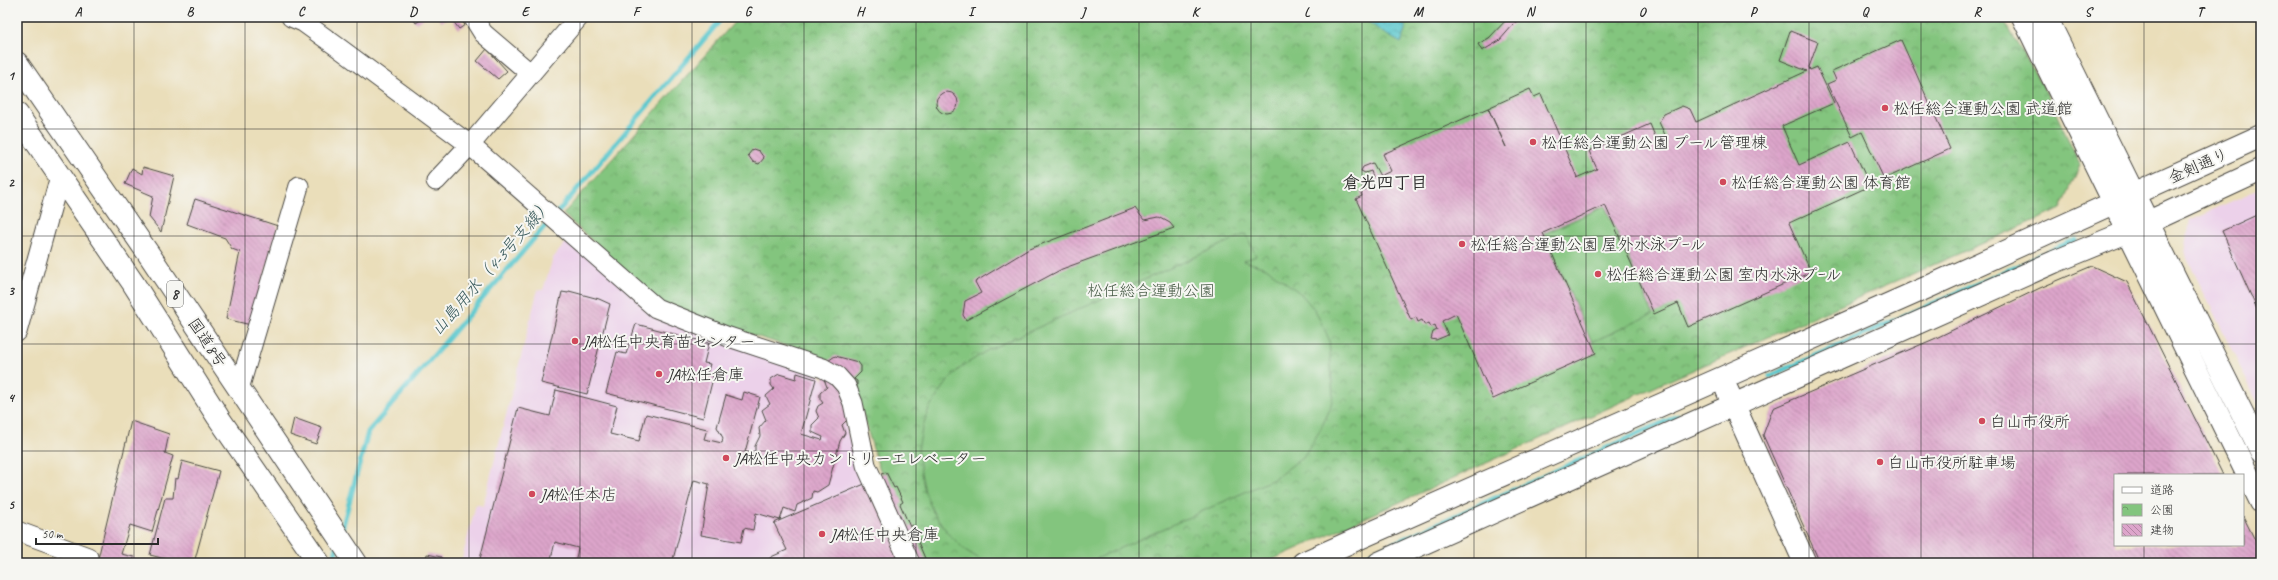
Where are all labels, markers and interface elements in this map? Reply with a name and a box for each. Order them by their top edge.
text: A [75,4,83,20]
text: B [187,4,195,20]
text: C [298,4,306,20]
text: D [409,4,418,20]
text: E [522,4,531,20]
text: F [633,4,642,20]
text: G [745,4,753,20]
text: H [856,4,866,20]
text: I [968,4,977,20]
text: J [1080,4,1087,20]
text: K [1192,4,1202,20]
text: L [1304,4,1311,20]
text: M [1413,4,1424,20]
text: N [1526,4,1537,20]
text: O [1639,4,1648,20]
text: P [1750,4,1759,20]
text: Q [1862,4,1870,20]
text: R [1973,4,1982,20]
text: S [2085,4,2095,20]
text: T [2197,4,2206,20]
text: 1 [8,68,16,84]
place label: 松任総合運動公園 武道館 [1893,99,2073,119]
marker: 松任総合運動公園 武道館 [1880,103,1890,113]
place label: 松任総合運動公園 プール管理棟 [1541,133,1767,153]
marker: 松任総合運動公園 プール管理棟 [1528,137,1538,147]
street label: 金剣通り [2165,144,2232,188]
district label: 倉光四丁目 [1343,172,1428,193]
place label: 松任総合運動公園 体育館 [1731,173,1911,193]
text: 2 [8,175,15,191]
marker: 松任総合運動公園 体育館 [1718,177,1728,187]
water label: 山島用水（4-3号支線） [426,195,556,340]
place label: 松任総合運動公園 屋外水泳プｰル [1470,235,1706,255]
marker: 松任総合運動公園 屋外水泳プｰル [1457,239,1467,249]
place label: 松任総合運動公園 室内水泳プｰル [1606,265,1842,285]
marker: 松任総合運動公園 室内水泳プｰル [1593,269,1603,279]
road number: 8 [167,281,183,307]
park label: 松任総合運動公園 [1087,281,1215,301]
text: 3 [8,283,15,299]
street label: 国道8号 [183,314,231,371]
place label: JA松任中央育苗センター [582,332,755,352]
marker: JA松任中央育苗センター [570,336,580,346]
place label: JA松任倉庫 [666,365,744,385]
marker: JA松任倉庫 [654,369,664,379]
text: 4 [8,390,16,406]
place label: 白山市役所 [1990,412,2070,432]
marker: 白山市役所 [1977,416,1987,426]
place label: JA松任中央カントリーエレベーター [733,449,987,469]
marker: JA松任中央カントリーエレベーター [721,453,731,463]
place label: 白山市役所駐車場 [1888,453,2016,473]
marker: 白山市役所駐車場 [1875,457,1885,467]
legend [2114,474,2244,546]
text: 道路 [2150,482,2174,498]
place label: JA松任本店 [539,485,617,505]
marker: JA松任本店 [527,489,537,499]
text: 5 [8,497,15,513]
text: 公園 [2150,502,2174,518]
scale bar [36,520,158,546]
text: 建物 [2150,522,2174,538]
place label: JA松任中央倉庫 [829,525,939,545]
text: 50 m [42,526,64,542]
marker: JA松任中央倉庫 [817,529,827,539]

